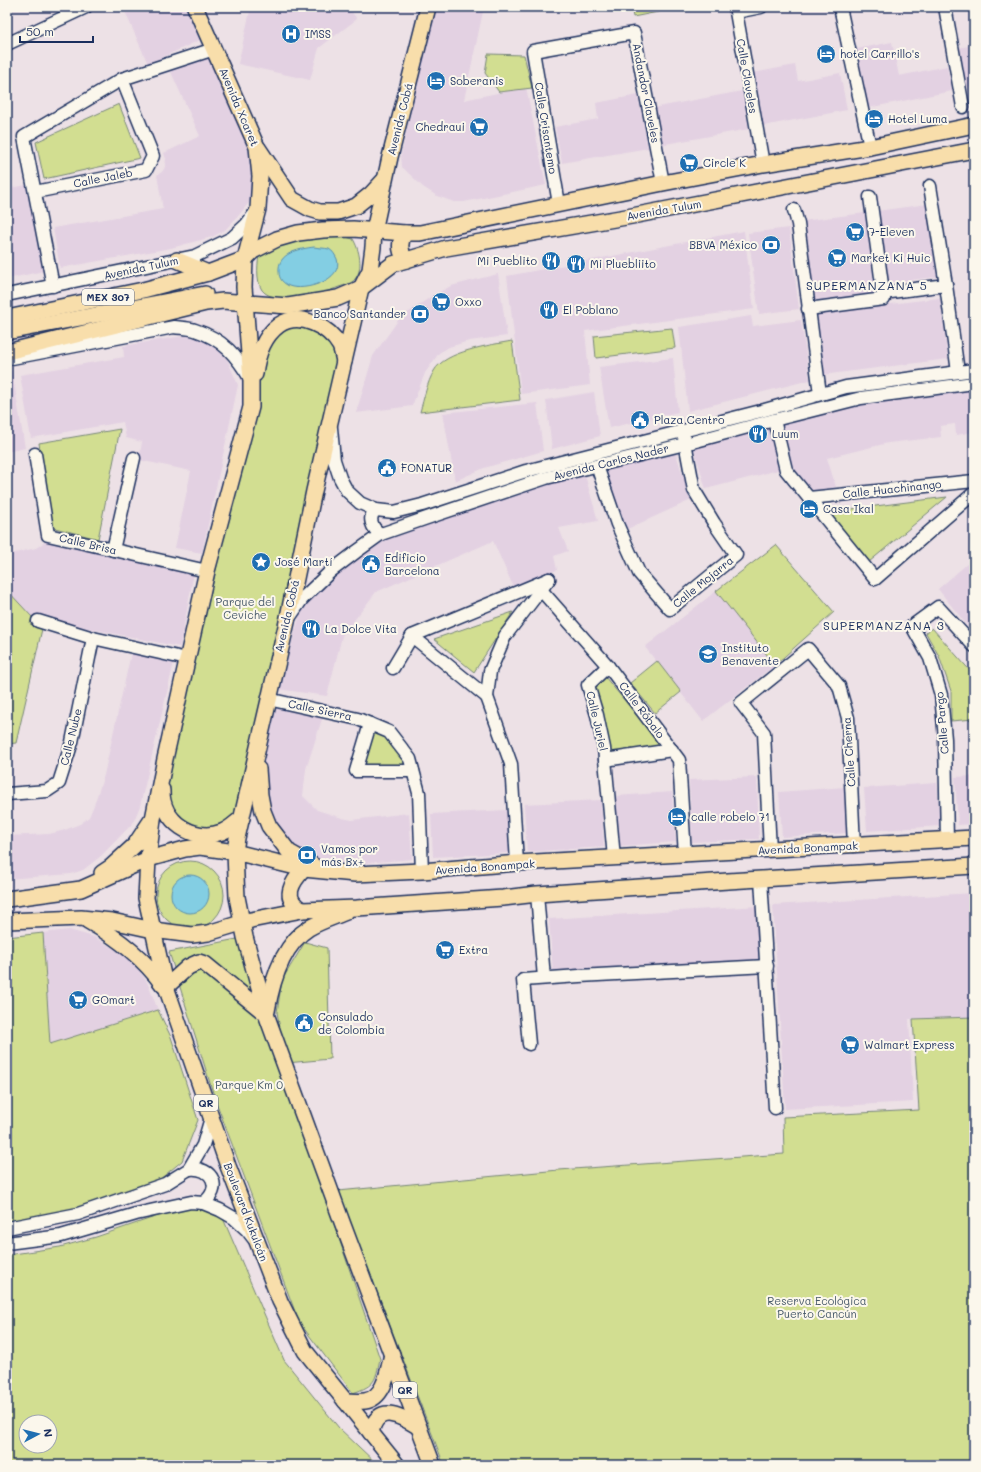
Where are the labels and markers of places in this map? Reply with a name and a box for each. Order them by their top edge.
hospital icon: IMSS [280,23,302,45]
place label: IMSS [305,26,331,41]
hotel icon: hotel Carrillo's [815,43,837,65]
place label: hotel Carrillo's [840,46,920,61]
hotel icon: Soberanis [425,70,447,92]
place label: Soberanis [450,73,504,88]
hotel icon: Hotel Luma [863,108,885,130]
place label: Hotel Luma [888,111,948,126]
supermarket icon: Chedraui [468,116,490,138]
place label: Chedraui [415,119,465,134]
supermarket icon: Circle K [678,152,700,174]
place label: Circle K [703,155,746,170]
supermarket icon: 7-Eleven [844,221,866,243]
place label: 7-Eleven [869,224,914,239]
bank icon: BBVA México [760,234,782,256]
place label: BBVA México [689,237,757,252]
supermarket icon: Market Ki Huic [826,247,848,269]
restaurant icon: Mi Pueblito [540,250,562,272]
place label: Market Ki Huic [851,250,930,265]
place label: Mi Pueblito [477,253,537,268]
restaurant icon: Mi Pluebliito [565,253,587,275]
place label: Mi Pluebliito [590,256,656,271]
supermarket icon: Oxxo [430,291,452,313]
place label: Oxxo [455,294,482,309]
restaurant icon: El Poblano [538,299,560,321]
place label: El Poblano [563,302,619,317]
bank icon: Banco Santander [409,303,431,325]
place label: Banco Santander [313,306,406,321]
public building icon: Plaza Centro [629,409,651,431]
place label: Plaza Centro [654,412,725,427]
restaurant icon: Luum [747,423,769,445]
place label: Luum [772,426,799,441]
public building icon: FONATUR [376,457,398,479]
place label: FONATUR [401,460,452,475]
hotel icon: Casa Ikal [798,498,820,520]
place label: Casa Ikal [823,501,874,516]
place label: Edificio Barcelona [385,550,440,578]
place icon: José Martí [250,551,272,573]
public building icon: Edificio Barcelona [360,553,382,575]
place label: José Martí [275,554,333,569]
restaurant icon: La Dolce Vita [300,618,322,640]
place label: La Dolce Vita [325,621,397,636]
place label: Instituto Benavente [722,640,779,668]
school or university icon: Instituto Benavente [697,643,719,665]
hotel icon: calle robelo 71 [666,806,688,828]
place label: calle robelo 71 [691,809,770,824]
place label: Vamos por más Bx+ [321,841,378,869]
bank icon: Vamos por más Bx+ [296,844,318,866]
supermarket icon: Extra [434,939,456,961]
place label: Extra [459,942,488,957]
supermarket icon: GOmart [67,989,89,1011]
place label: GOmart [92,992,135,1007]
place label: Consulado de Colombia [318,1009,385,1037]
public building icon: Consulado de Colombia [293,1012,315,1034]
supermarket icon: Walmart Express [839,1034,861,1056]
place label: Walmart Express [864,1037,955,1052]

